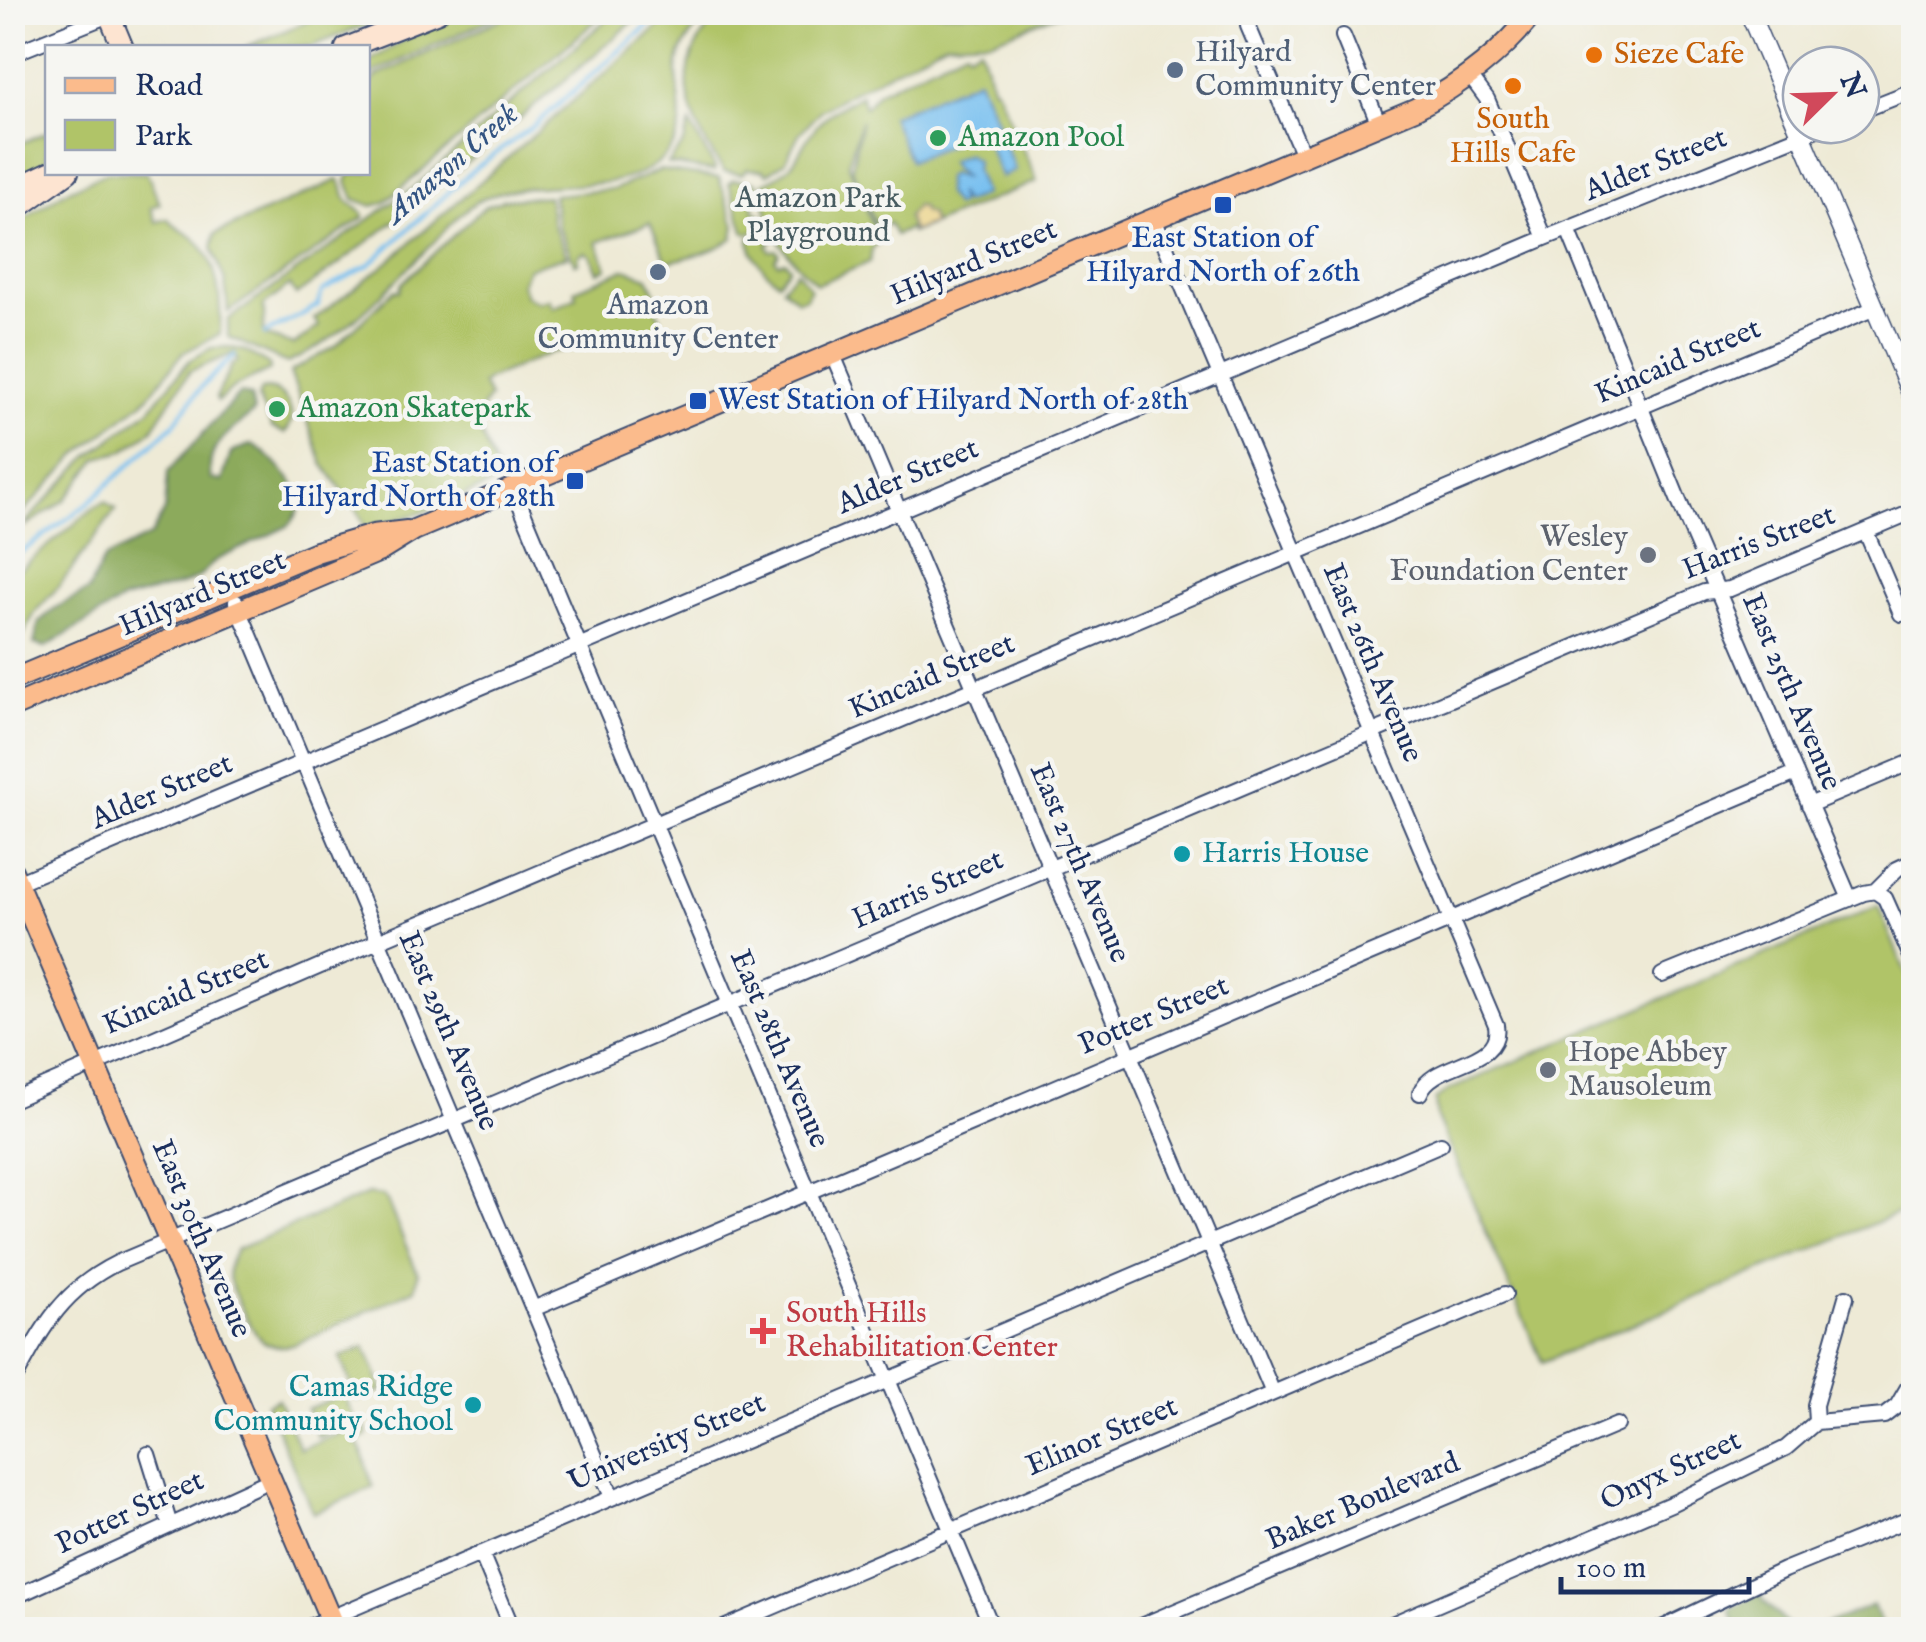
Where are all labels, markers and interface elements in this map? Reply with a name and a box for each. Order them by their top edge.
place label: Hilyard Community Center [1195,34,1436,106]
place label: Sieze Cafe [1614,36,1744,74]
marker: Sieze Cafe [1583,44,1605,66]
legend [45,45,370,175]
north arrow [1781,45,1881,145]
marker: Hilyard Community Center [1164,59,1186,81]
text: N [1830,67,1873,104]
text: Road [135,68,204,106]
marker: South Hills Cafe [1502,75,1524,97]
water label: Amazon Creek [374,95,527,235]
place label: South Hills Cafe [1450,101,1576,173]
text: Park [135,118,193,156]
place label: Amazon Pool [957,119,1125,157]
street label: Alder Street [1578,119,1733,211]
marker: Amazon Pool [927,127,949,149]
park label: Amazon Park Playground [734,180,902,252]
marker: East Station of Hilyard North of 26th [1212,194,1234,216]
street label: Hilyard Street [885,211,1063,315]
place label: East Station of Hilyard North of 26th [1086,220,1360,292]
marker: Amazon Community Center [647,261,669,283]
place label: Amazon Community Center [537,287,779,359]
street label: Kincaid Street [1589,310,1767,414]
place label: West Station of Hilyard North of 28th [718,382,1188,420]
place label: Amazon Skatepark [296,390,531,428]
marker: West Station of Hilyard North of 28th [687,390,709,412]
marker: Amazon Skatepark [266,398,288,420]
street label: Alder Street [831,430,985,524]
place label: East Station of Hilyard North of 28th [282,445,560,517]
marker: East Station of Hilyard North of 28th [564,470,586,492]
street label: Harris Street [1677,497,1841,589]
place label: Wesley Foundation Center [1390,519,1628,591]
street label: Hilyard Street [114,542,292,646]
marker: Wesley Foundation Center [1637,544,1659,566]
street label: East 26th Avenue [1313,558,1431,768]
street label: East 25th Avenue [1732,588,1850,796]
street label: Kincaid Street [843,625,1021,729]
street label: Alder Street [85,745,239,839]
street label: East 27th Avenue [1020,757,1138,969]
place label: Harris House [1202,835,1369,873]
street label: Harris Street [847,841,1009,939]
marker: Harris House [1171,843,1193,865]
street label: East 29th Avenue [389,926,507,1136]
street label: Kincaid Street [97,941,275,1045]
street label: East 28th Avenue [720,944,838,1154]
street label: Potter Street [1073,967,1235,1065]
place label: Hope Abbey Mausoleum [1568,1034,1727,1106]
marker: Hope Abbey Mausoleum [1537,1059,1559,1081]
street label: East 30th Avenue [142,1134,260,1344]
place label: South Hills Rehabilitation Center [786,1295,1058,1367]
marker: South Hills Rehabilitation Center [750,1318,776,1344]
place label: Camas Ridge Community School [214,1369,454,1441]
street label: University Street [562,1384,772,1502]
street label: Elinor Street [1020,1388,1184,1486]
marker: Camas Ridge Community School [462,1394,484,1416]
street label: Onyx Street [1595,1422,1747,1520]
street label: Baker Boulevard [1261,1444,1466,1560]
street label: Potter Street [50,1462,210,1564]
scale bar [1561,1532,1748,1594]
text: 100 m [1576,1550,1646,1588]

